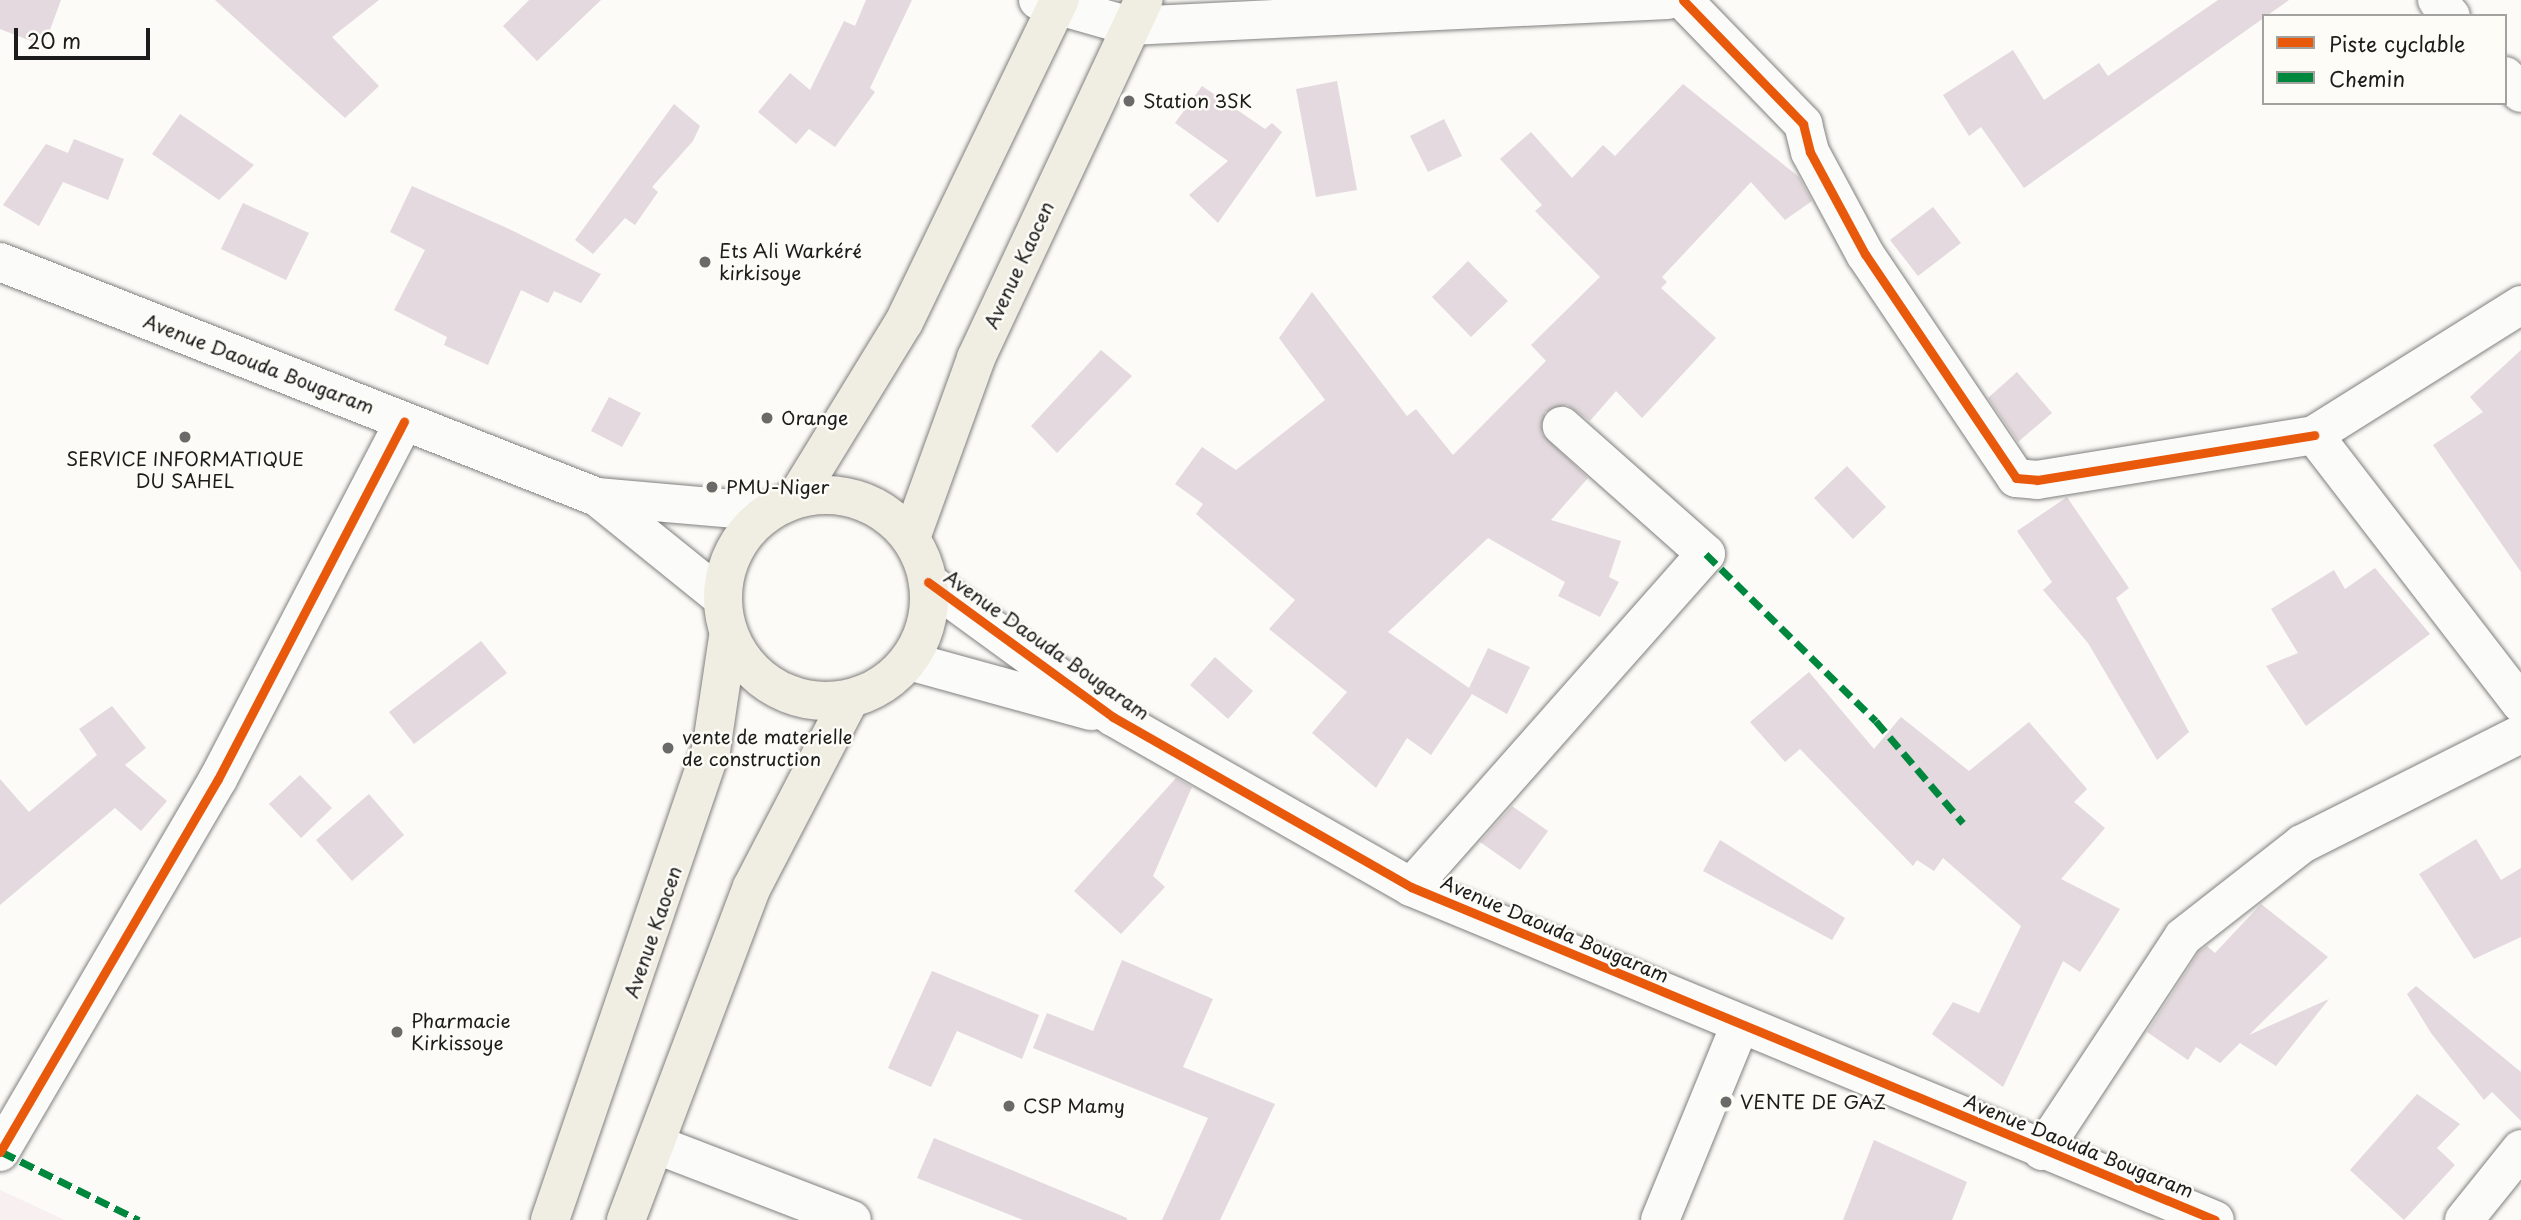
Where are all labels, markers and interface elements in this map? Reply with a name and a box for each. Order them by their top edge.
scale bar [18,14,154,58]
legend [2262,14,2507,105]
text: 20 m [27,24,81,56]
text: Piste cyclable [2329,27,2465,59]
text: Chemin [2329,62,2405,94]
place label: Station 3SK [1143,90,1252,112]
marker: Station 3SK [1121,93,1137,109]
street label: Avenue Kaocen [980,198,1058,332]
place label: Ets Ali Warkéré kirkisoye [719,240,863,284]
marker: Ets Ali Warkéré kirkisoye [697,254,713,270]
street label: Avenue Daouda Bougaram [141,309,377,419]
place label: Orange [781,407,848,429]
marker: Orange [759,410,775,426]
marker: SERVICE INFORMATIQUE DU SAHEL [177,429,193,445]
place label: SERVICE INFORMATIQUE DU SAHEL [65,448,305,492]
place label: PMU-Niger [726,476,829,498]
marker: PMU-Niger [704,479,720,495]
street label: Avenue Daouda Bougaram [940,565,1154,725]
place label: vente de materielle de construction [682,726,854,770]
marker: vente de materielle de construction [660,740,676,756]
street label: Avenue Kaocen [620,863,686,1001]
street label: Avenue Daouda Bougaram [1438,871,1672,987]
place label: Pharmacie Kirkissoye [411,1010,511,1054]
marker: Pharmacie Kirkissoye [389,1024,405,1040]
street label: Avenue Daouda Bougaram [1961,1090,2197,1202]
place label: VENTE DE GAZ [1740,1091,1887,1113]
marker: VENTE DE GAZ [1718,1094,1734,1110]
place label: CSP Mamy [1023,1095,1124,1117]
marker: CSP Mamy [1001,1098,1017,1114]

